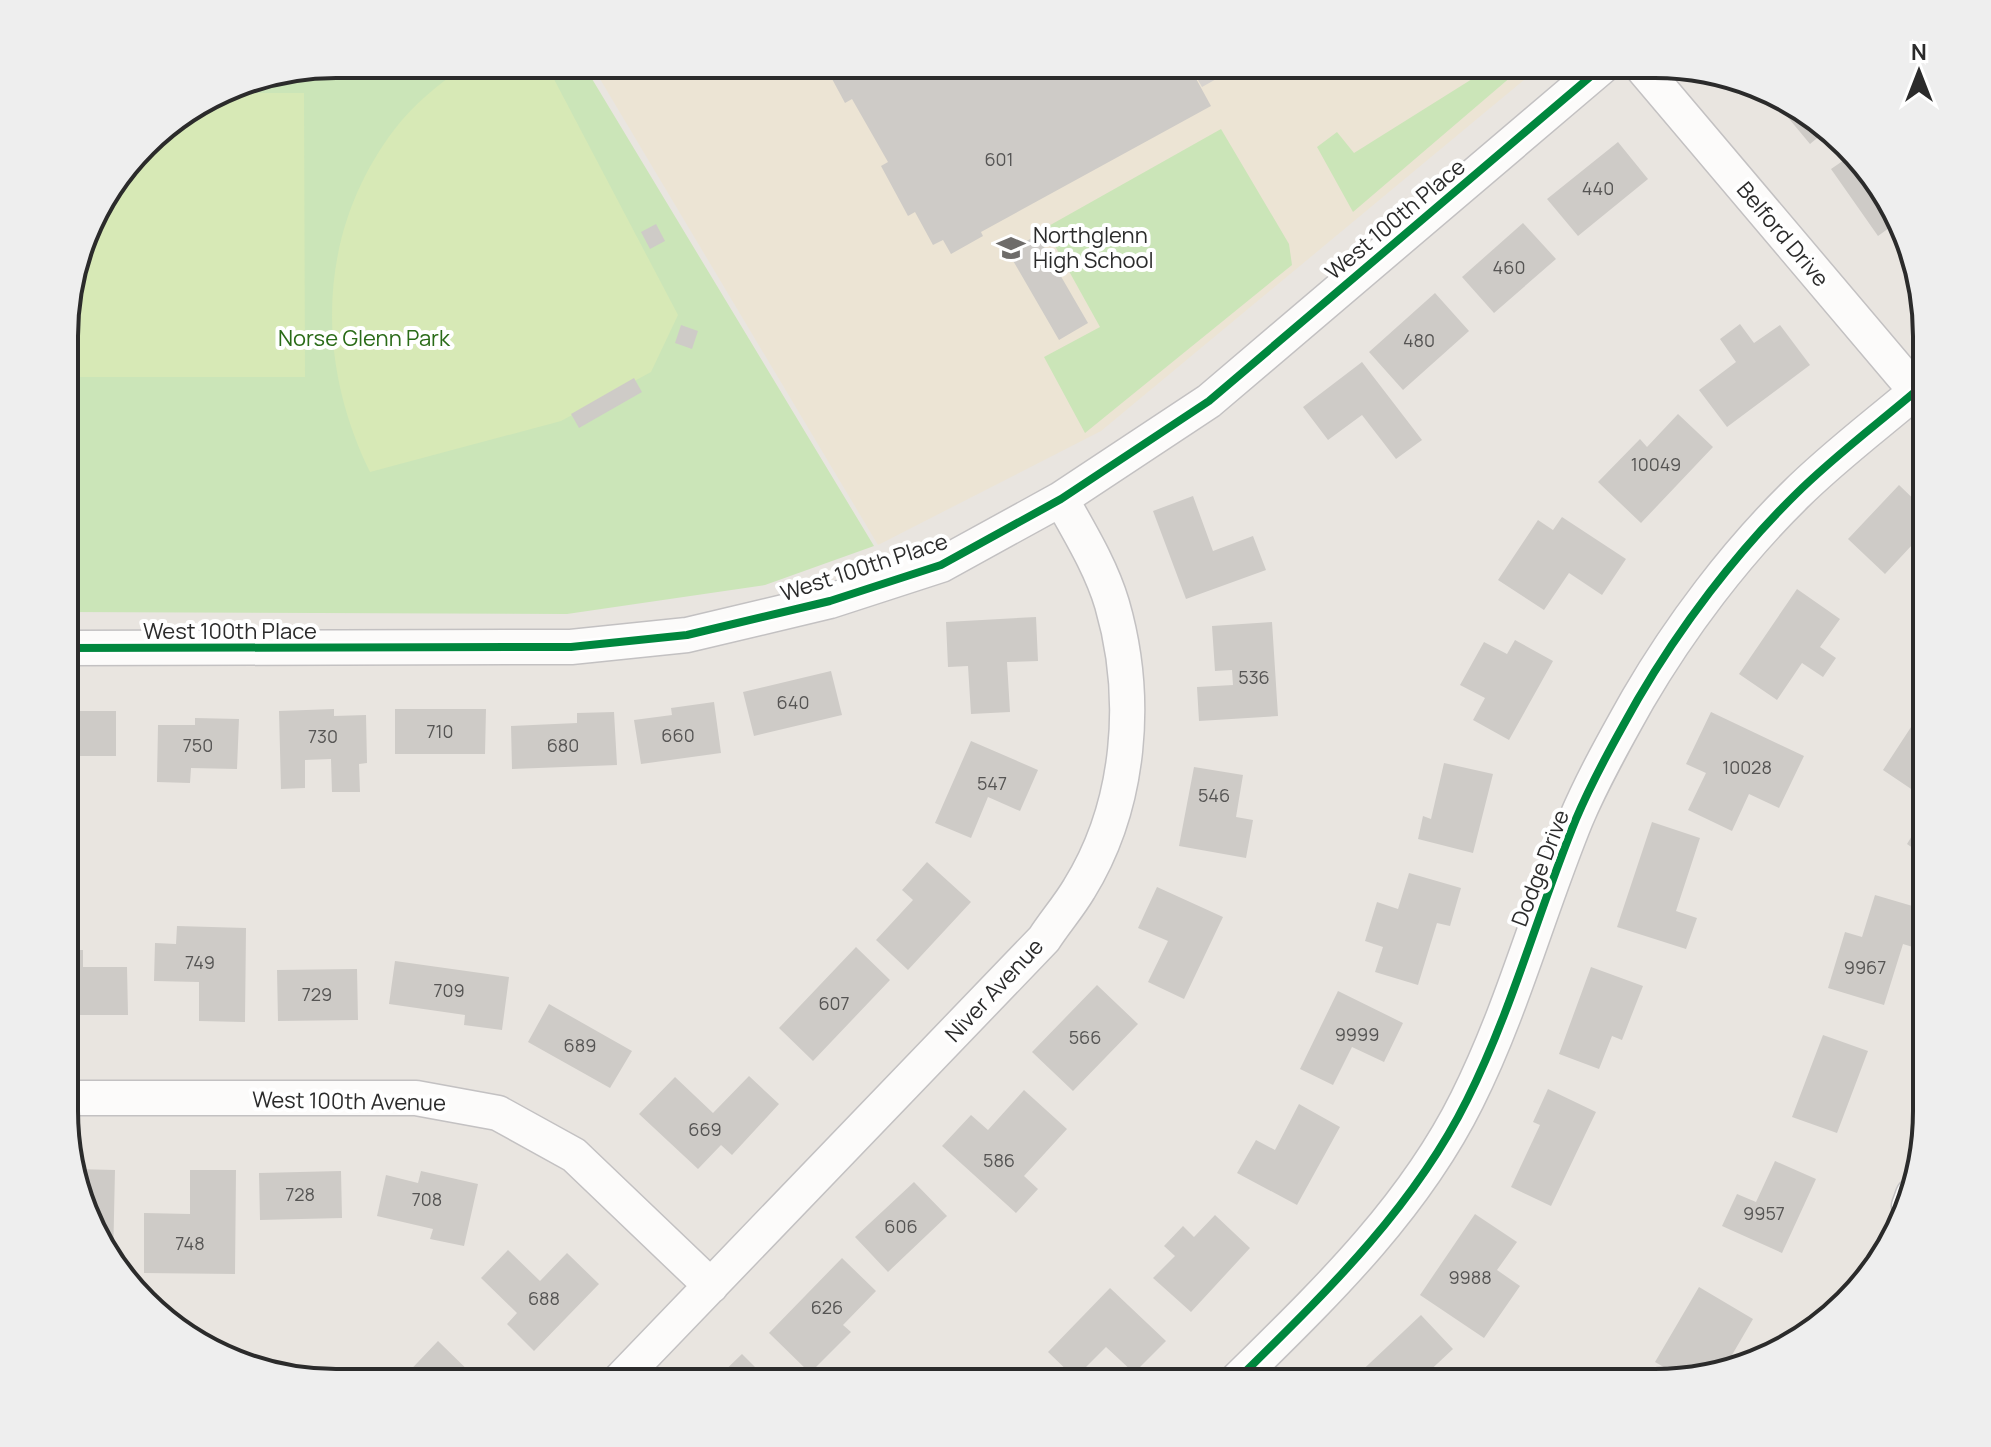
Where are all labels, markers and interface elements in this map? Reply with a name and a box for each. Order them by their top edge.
north arrow [1879,32,1959,112]
text: N [1911,37,1927,67]
house number: 601 [984,147,1014,171]
street label: West 100th Place [1319,152,1471,286]
street label: Belford Drive [1730,175,1836,293]
house number: 440 [1582,176,1614,200]
place label: Northglenn High School [1033,220,1154,275]
school or university icon: Northglenn High School [996,233,1026,263]
house number: 460 [1493,255,1525,279]
park label: Norse Glenn Park [278,323,451,353]
house number: 480 [1403,328,1435,352]
house number: 10049 [1631,452,1681,476]
street label: West 100th Place [777,526,951,608]
street label: West 100th Place [143,616,317,646]
house number: 536 [1238,665,1270,689]
house number: 640 [777,690,809,714]
house number: 710 [426,719,454,743]
house number: 660 [661,723,695,747]
house number: 730 [308,724,338,748]
house number: 750 [183,733,213,757]
house number: 680 [547,733,579,757]
house number: 10028 [1722,755,1772,779]
house number: 547 [977,771,1007,795]
house number: 546 [1198,783,1230,807]
street label: Dodge Drive [1504,805,1576,931]
street label: Niver Avenue [938,932,1050,1048]
house number: 749 [185,950,215,974]
house number: 9967 [1844,955,1886,979]
house number: 709 [433,978,465,1002]
house number: 729 [302,982,332,1006]
house number: 607 [818,991,850,1015]
house number: 9999 [1335,1022,1379,1046]
house number: 566 [1069,1025,1101,1049]
house number: 689 [564,1033,596,1057]
street label: West 100th Avenue [252,1084,446,1118]
house number: 669 [688,1117,722,1141]
house number: 586 [983,1148,1015,1172]
house number: 728 [285,1182,315,1206]
house number: 708 [412,1187,442,1211]
house number: 9957 [1743,1201,1785,1225]
house number: 606 [884,1214,918,1238]
house number: 748 [175,1231,205,1255]
house number: 9988 [1448,1265,1492,1289]
house number: 688 [528,1286,560,1310]
house number: 626 [811,1295,843,1319]

